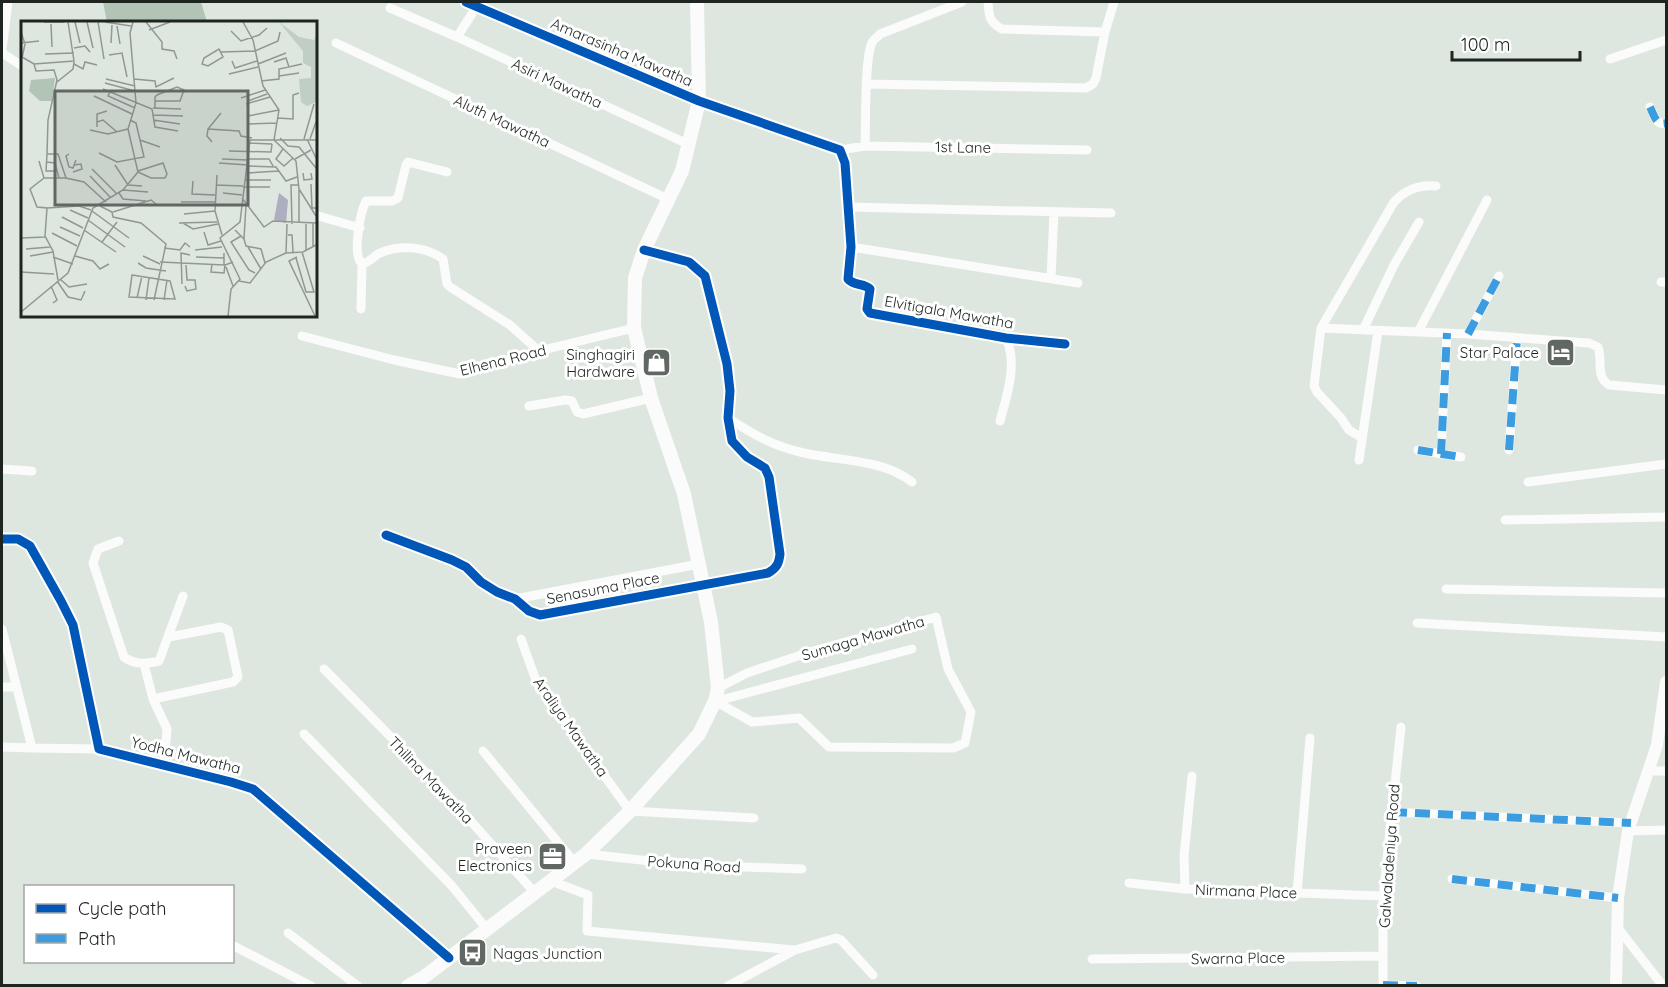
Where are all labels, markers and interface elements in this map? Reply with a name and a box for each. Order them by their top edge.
street label: Amarasinha Mawatha [548,13,696,91]
inset map [21,21,316,316]
scale bar [1452,24,1580,62]
text: 100 m [1461,33,1510,56]
street label: Asiri Mawatha [509,54,605,112]
street label: Aluth Mawatha [451,90,553,152]
street label: 1st Lane [935,137,991,157]
street label: Elvitigala Mawatha [883,291,1015,333]
hotel icon: Star Palace [1544,336,1576,368]
street label: Elhena Road [458,340,548,380]
place label: Star Palace [1460,343,1539,362]
place label: Singhagiri Hardware [566,345,635,381]
shop icon: Singhagiri Hardware [640,347,672,379]
street label: Senasuma Place [545,568,661,608]
street label: Sumaga Mawatha [799,611,927,665]
street label: Araliya Mawatha [530,674,612,780]
street label: Yodha Mawatha [129,732,243,778]
street label: Thilina Mawatha [385,732,477,828]
street label: Galwaladeniya Road [1374,783,1404,929]
place label: Praveen Electronics [458,839,532,875]
office icon: Praveen Electronics [537,841,569,873]
street label: Pokuna Road [647,851,741,877]
street label: Nirmana Place [1195,880,1297,902]
legend [24,885,234,963]
text: Cycle path [78,897,166,920]
text: Path [78,927,116,950]
bus stop icon: Nagas Junction [456,937,488,969]
place label: Nagas Junction [493,944,602,963]
street label: Swarna Place [1191,948,1285,968]

